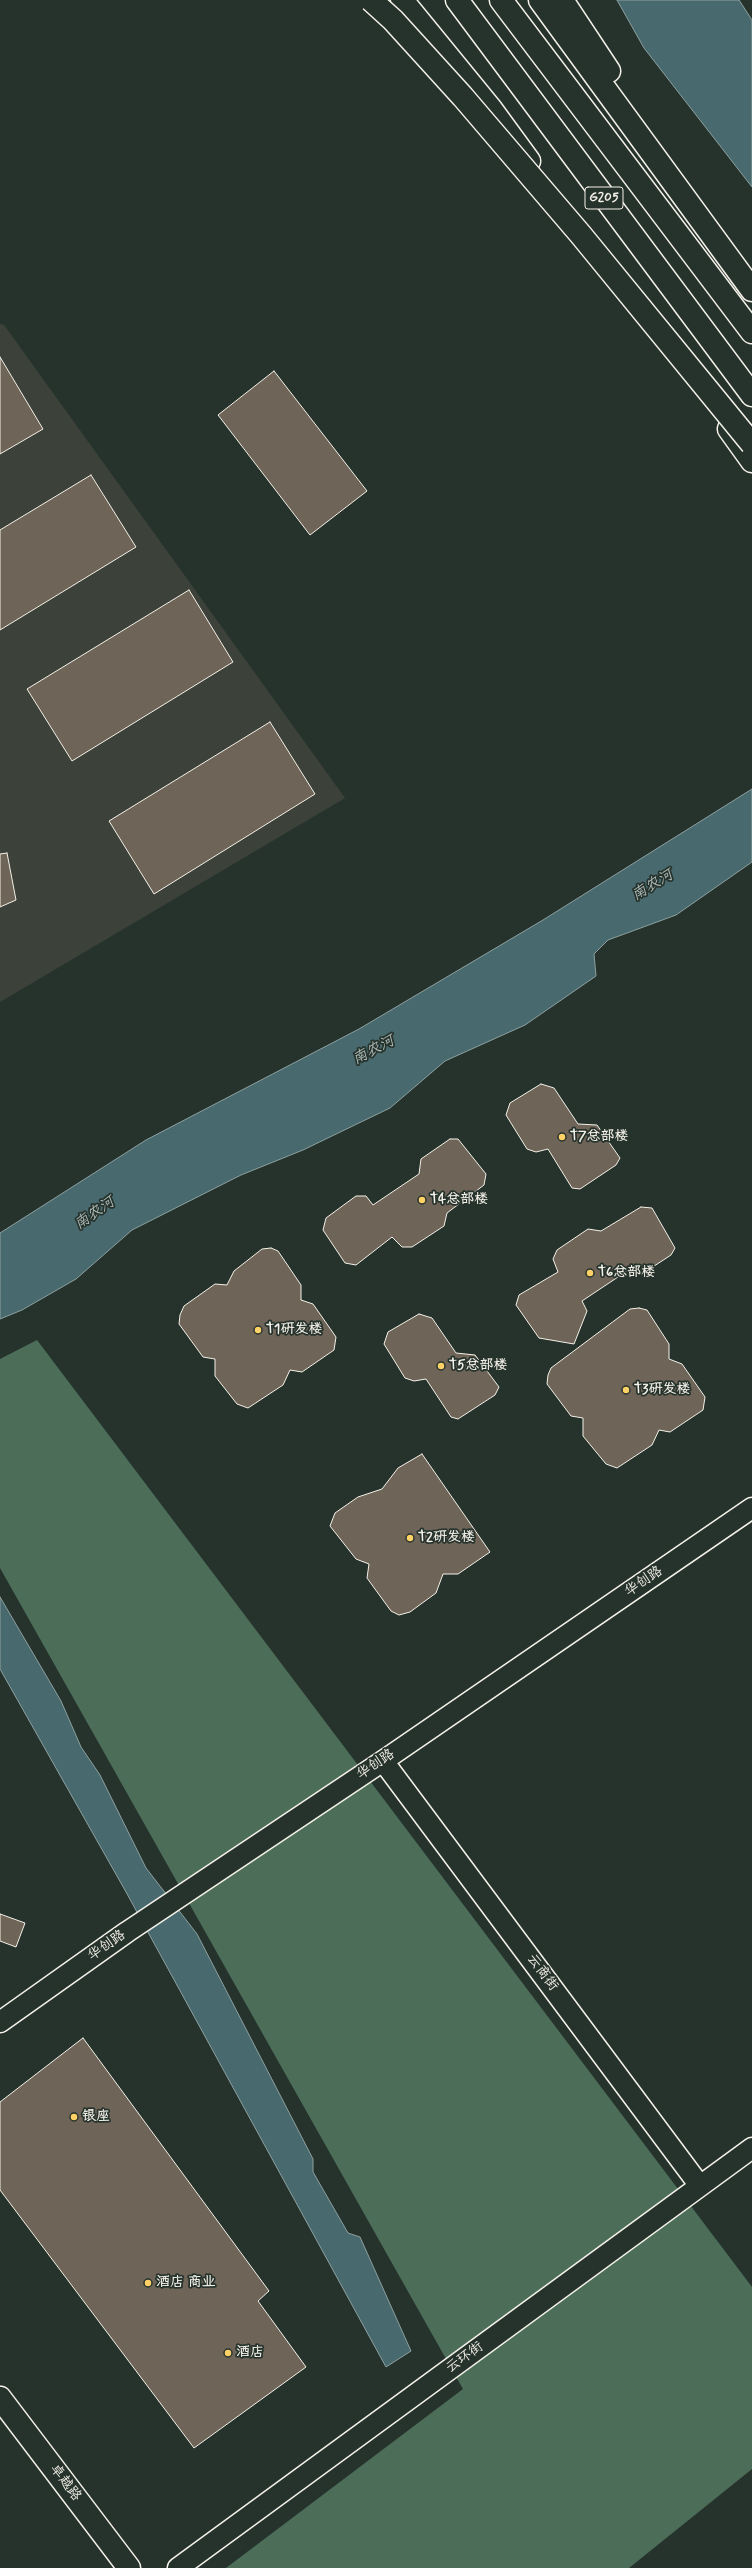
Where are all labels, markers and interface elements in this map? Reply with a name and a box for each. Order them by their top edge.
road number: G205 [585,187,623,209]
water label: 南农河 [629,867,677,905]
water label: 南农河 [350,1032,398,1070]
place label: T7总部楼 [570,1129,629,1145]
marker: T7总部楼 [557,1132,567,1142]
place label: T4总部楼 [430,1192,488,1208]
water label: 南农河 [71,1194,119,1234]
marker: T4总部楼 [417,1195,427,1205]
place label: T6总部楼 [598,1265,655,1281]
marker: T6总部楼 [585,1268,595,1278]
place label: T1研发楼 [266,1322,322,1338]
marker: T1研发楼 [253,1325,263,1335]
place label: T5总部楼 [449,1358,508,1374]
marker: T5总部楼 [436,1361,446,1371]
place label: T3研发楼 [634,1382,690,1398]
marker: T3研发楼 [621,1385,631,1395]
place label: T2研发楼 [418,1530,475,1546]
marker: T2研发楼 [405,1533,415,1543]
street label: 华创路 [622,1563,666,1601]
street label: 华创路 [354,1746,398,1784]
street label: 华创路 [85,1927,129,1965]
street label: 云商街 [523,1951,561,1995]
place label: 银座 [82,2109,110,2125]
marker: 银座 [69,2112,79,2122]
place label: 酒店 商业 [156,2275,216,2291]
marker: 酒店 商业 [143,2278,153,2288]
street label: 云环街 [443,2339,487,2377]
place label: 酒店 [236,2345,264,2361]
marker: 酒店 [223,2348,233,2358]
street label: 卓越路 [46,2461,84,2505]

